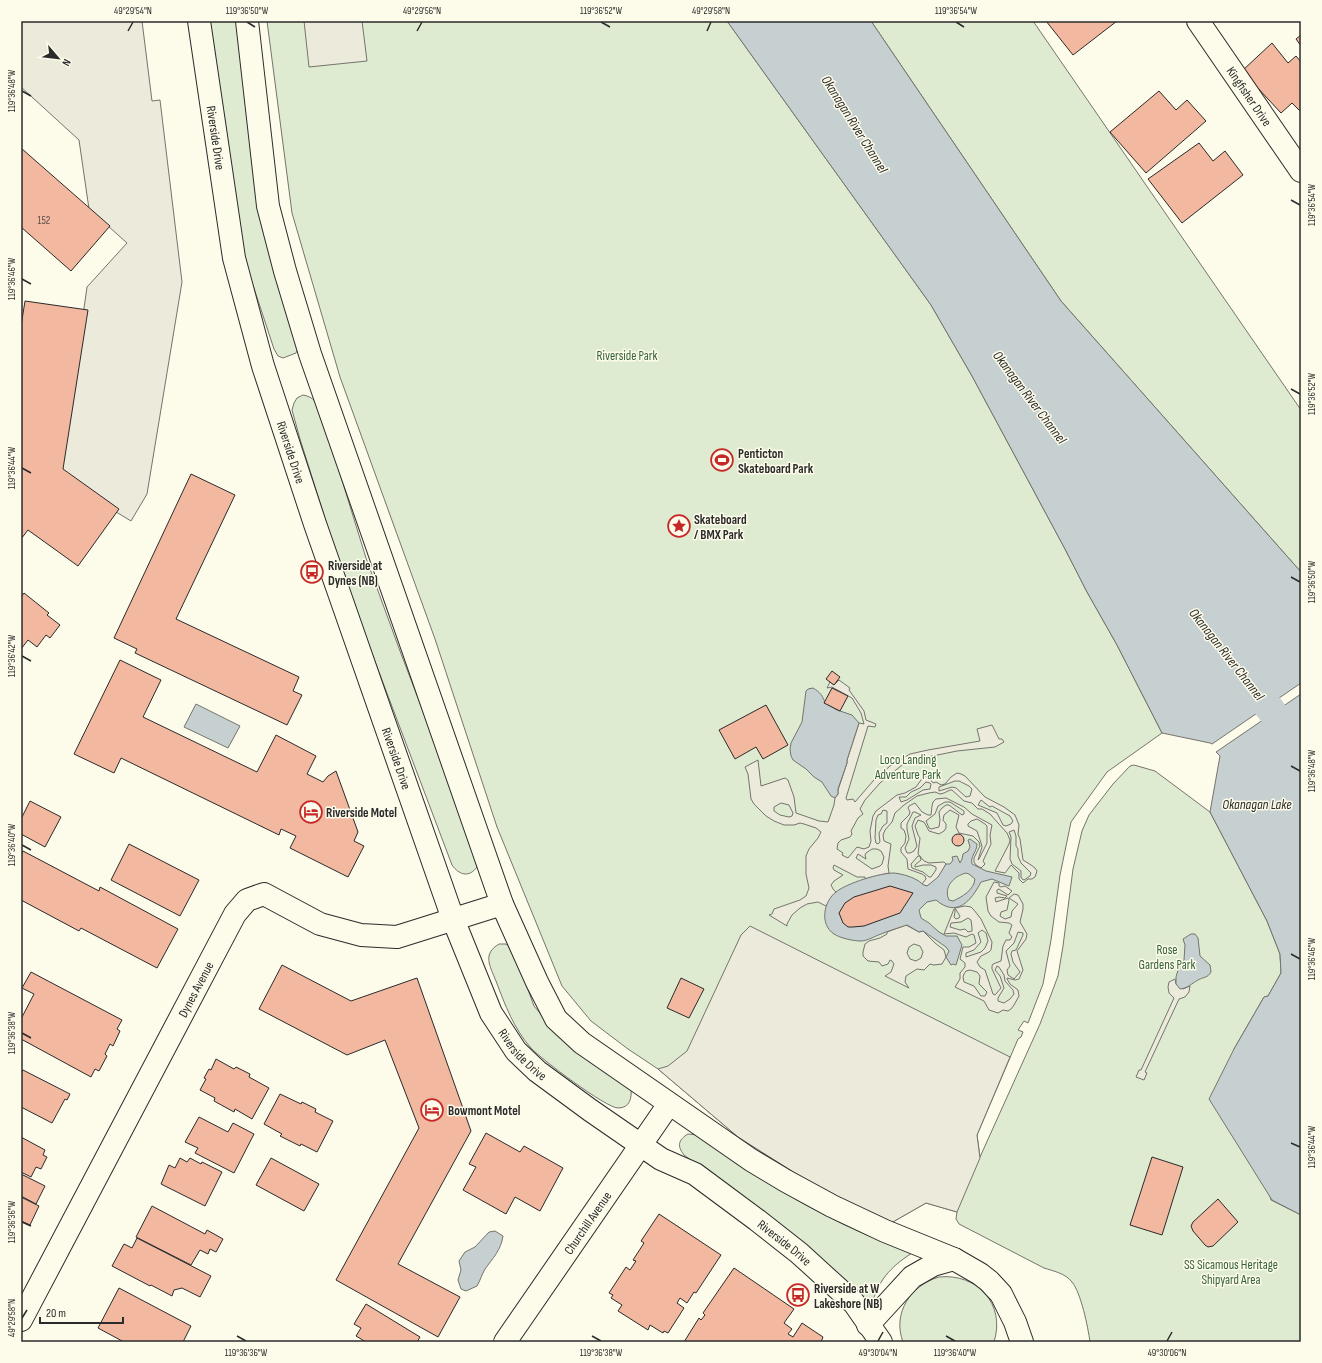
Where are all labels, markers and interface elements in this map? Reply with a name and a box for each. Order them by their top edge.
text: 49°29'54"N [114,5,152,17]
text: 119°36'50"W [226,5,269,17]
text: 49°29'56"N [403,5,441,17]
text: 119°36'52"W [580,5,623,17]
text: 49°29'58"N [692,5,730,17]
text: 119°36'54"W [935,5,978,17]
north arrow [38,38,78,78]
text: N [59,57,74,68]
street label: Kingfisher Drive [1223,64,1275,129]
text: 119°36'48"W [6,69,18,112]
water label: Okanagan River Channel [818,72,892,177]
street label: Riverside Drive [203,105,228,171]
text: 119°36'54"W [1306,183,1318,226]
house number: 152 [38,214,51,227]
text: 119°36'46"W [6,257,18,300]
water label: Okanagan River Channel [989,347,1070,447]
park label: Riverside Park [597,348,657,364]
text: 119°36'52"W [1306,372,1318,415]
street label: Riverside Drive [273,419,308,486]
text: 119°36'44"W [6,446,18,489]
place label: Penticton Skateboard Park [738,446,814,477]
sports icon: Penticton Skateboard Park [709,447,735,473]
place label: Skateboard / BMX Park [694,512,747,543]
place icon: Skateboard / BMX Park [666,513,692,539]
place label: Riverside at Dynes (NB) [328,558,383,589]
bus stop icon: Riverside at Dynes (NB) [299,559,325,585]
text: 119°36'50"W [1306,560,1318,603]
water label: Okanagan River Channel [1185,605,1268,704]
text: 119°36'42"W [6,634,18,677]
street label: Riverside Drive [378,726,414,792]
text: 119°36'48"W [1306,749,1318,792]
park label: Loco Landing Adventure Park [874,752,941,783]
water label: Okanagan Lake [1222,796,1292,813]
hotel icon: Riverside Motel [298,799,324,825]
place label: Riverside Motel [326,805,397,821]
text: 119°36'40"W [6,823,18,866]
text: 119°36'46"W [1306,937,1318,980]
park label: Rose Gardens Park [1139,942,1195,973]
street label: Dynes Avenue [175,959,218,1020]
text: 119°36'38"W [6,1011,18,1054]
street label: Riverside Drive [495,1026,549,1084]
hotel icon: Bowmont Motel [419,1097,445,1123]
place label: Bowmont Motel [448,1103,521,1119]
text: 119°36'44"W [1306,1125,1318,1168]
street label: Churchill Avenue [561,1189,615,1258]
text: 119°36'36"W [6,1200,18,1243]
street label: Riverside Drive [754,1216,814,1269]
park label: SS Sicamous Heritage Shipyard Area [1184,1257,1278,1288]
place label: Riverside at W Lakeshore (NB) [814,1281,882,1312]
bus stop icon: Riverside at W Lakeshore (NB) [785,1282,811,1308]
text: 49°29'58"N [6,1299,18,1337]
scale bar [40,1299,123,1325]
text: 20 m [46,1306,66,1321]
text: 119°36'36"W [225,1347,268,1359]
text: 119°36'38"W [580,1347,623,1359]
text: 49°30'04"N [859,1347,897,1359]
text: 119°36'40"W [934,1347,977,1359]
text: 49°30'06"N [1148,1347,1186,1359]

